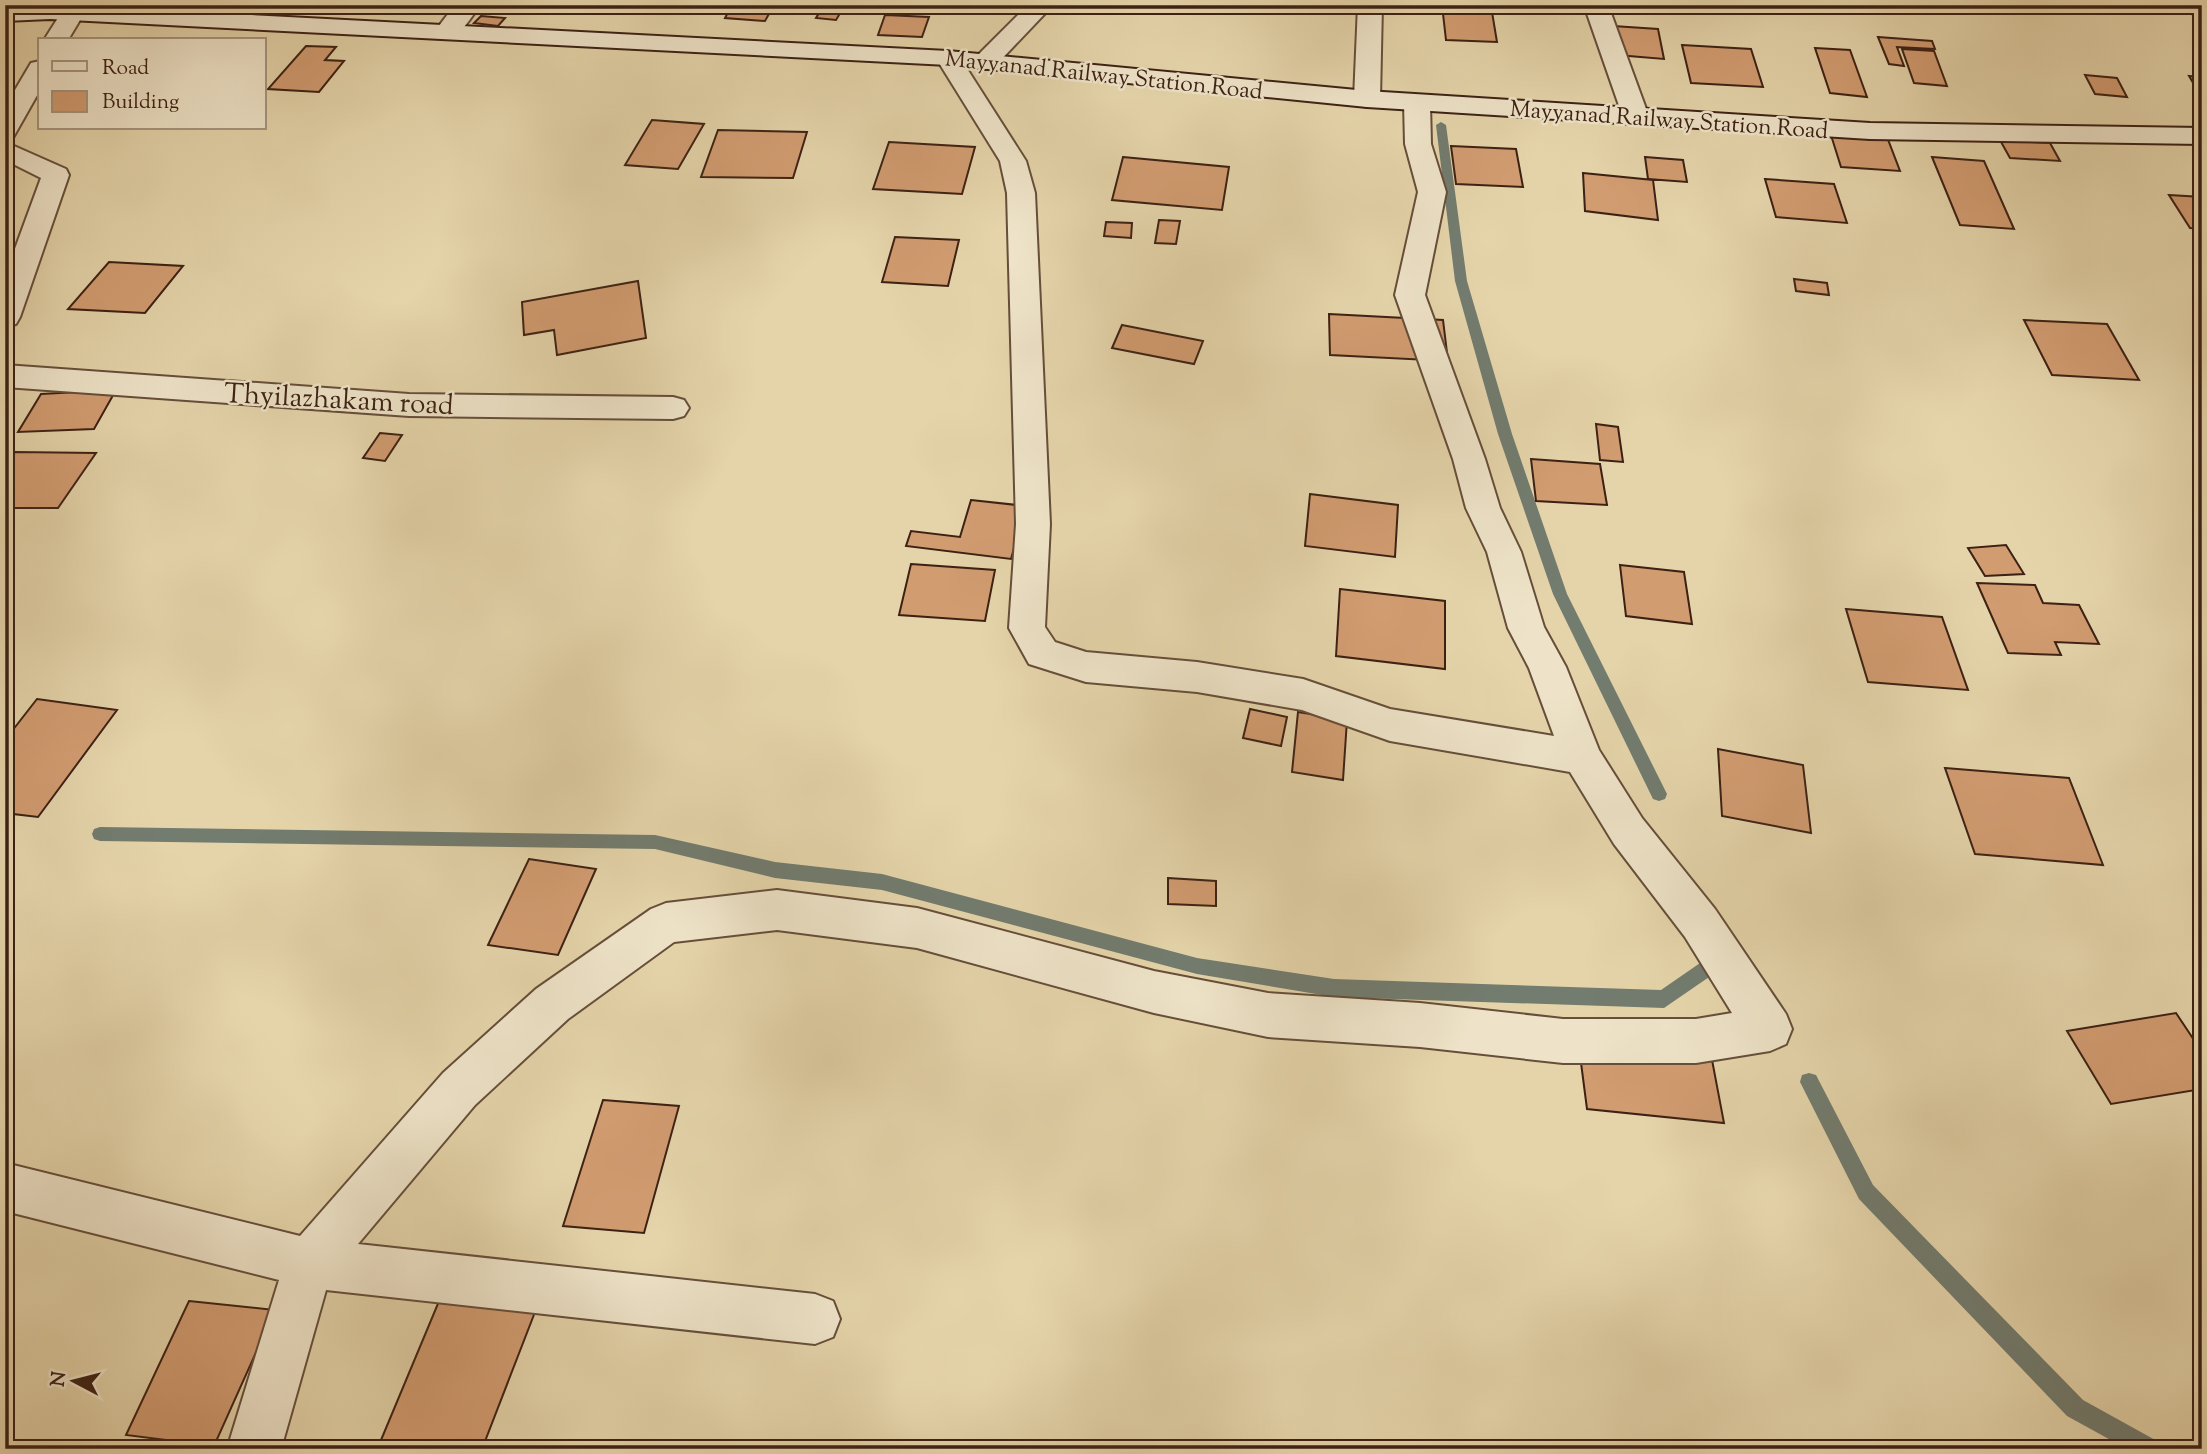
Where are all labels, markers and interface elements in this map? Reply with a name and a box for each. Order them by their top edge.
legend [38,38,266,130]
street label: Mayyanad Railway Station Road [943,43,1264,110]
text: Road [102,54,149,84]
text: Building [102,88,179,118]
street label: Mayyanad Railway Station Road [1508,94,1829,149]
street label: Thyilazhakam road [223,375,455,427]
north arrow [38,1346,108,1416]
text: N [45,1370,74,1388]

